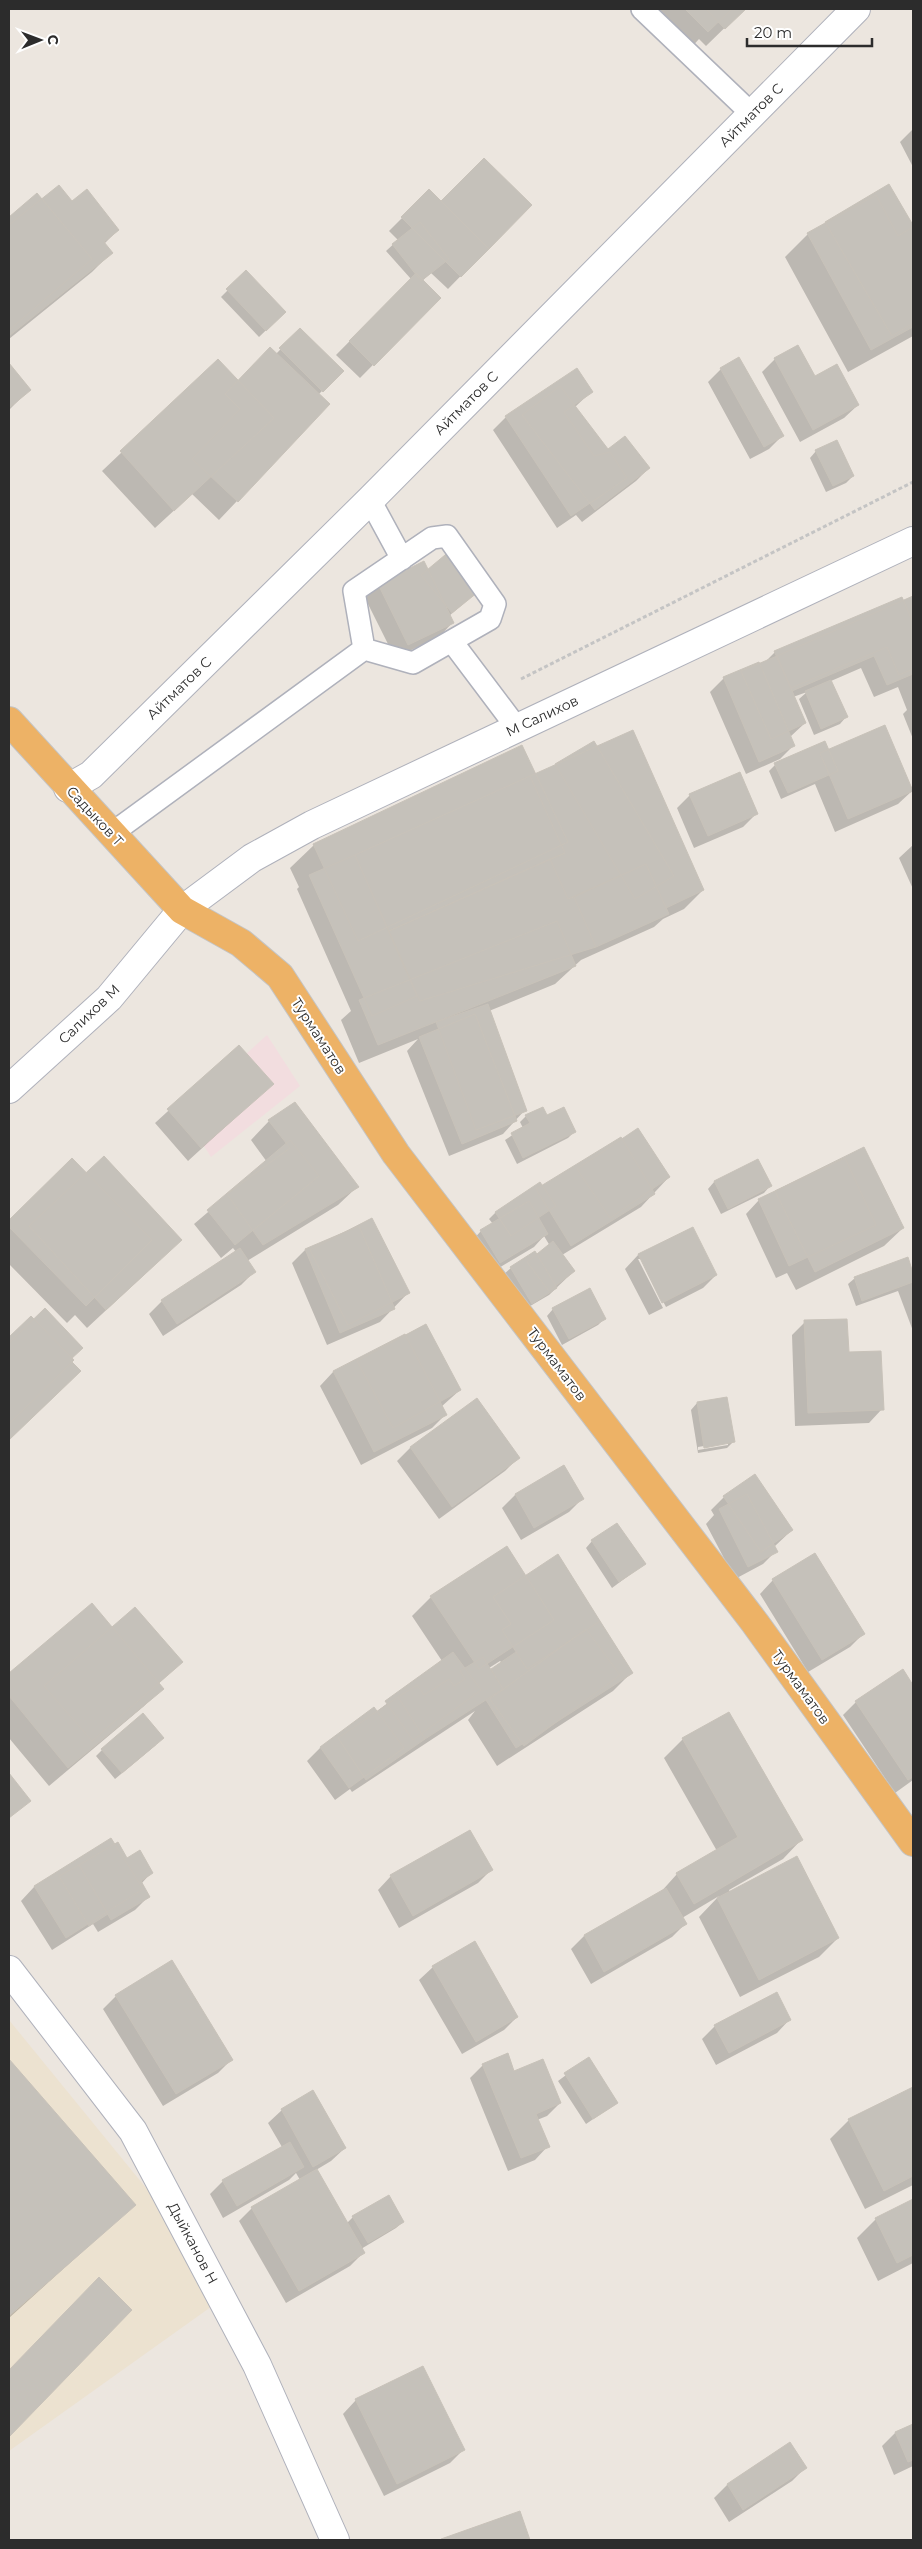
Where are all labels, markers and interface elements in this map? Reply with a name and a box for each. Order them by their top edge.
north arrow [15,15,65,65]
scale bar [747,15,872,47]
text: 20 m [754,23,792,42]
text: С [44,35,62,45]
street label: Айтматов С [715,79,787,151]
street label: Айтматов С [430,367,502,439]
street label: Айтматов С [143,653,215,723]
street label: М Салихов [503,691,581,741]
street label: Садыков Т [63,782,128,850]
street label: Салихов М [55,980,123,1048]
street label: Турмаматов [288,994,350,1078]
street label: Турмаматов [524,1324,590,1404]
street label: Турмаматов [768,1646,834,1728]
street label: Дыйканов Н [164,2199,222,2287]

